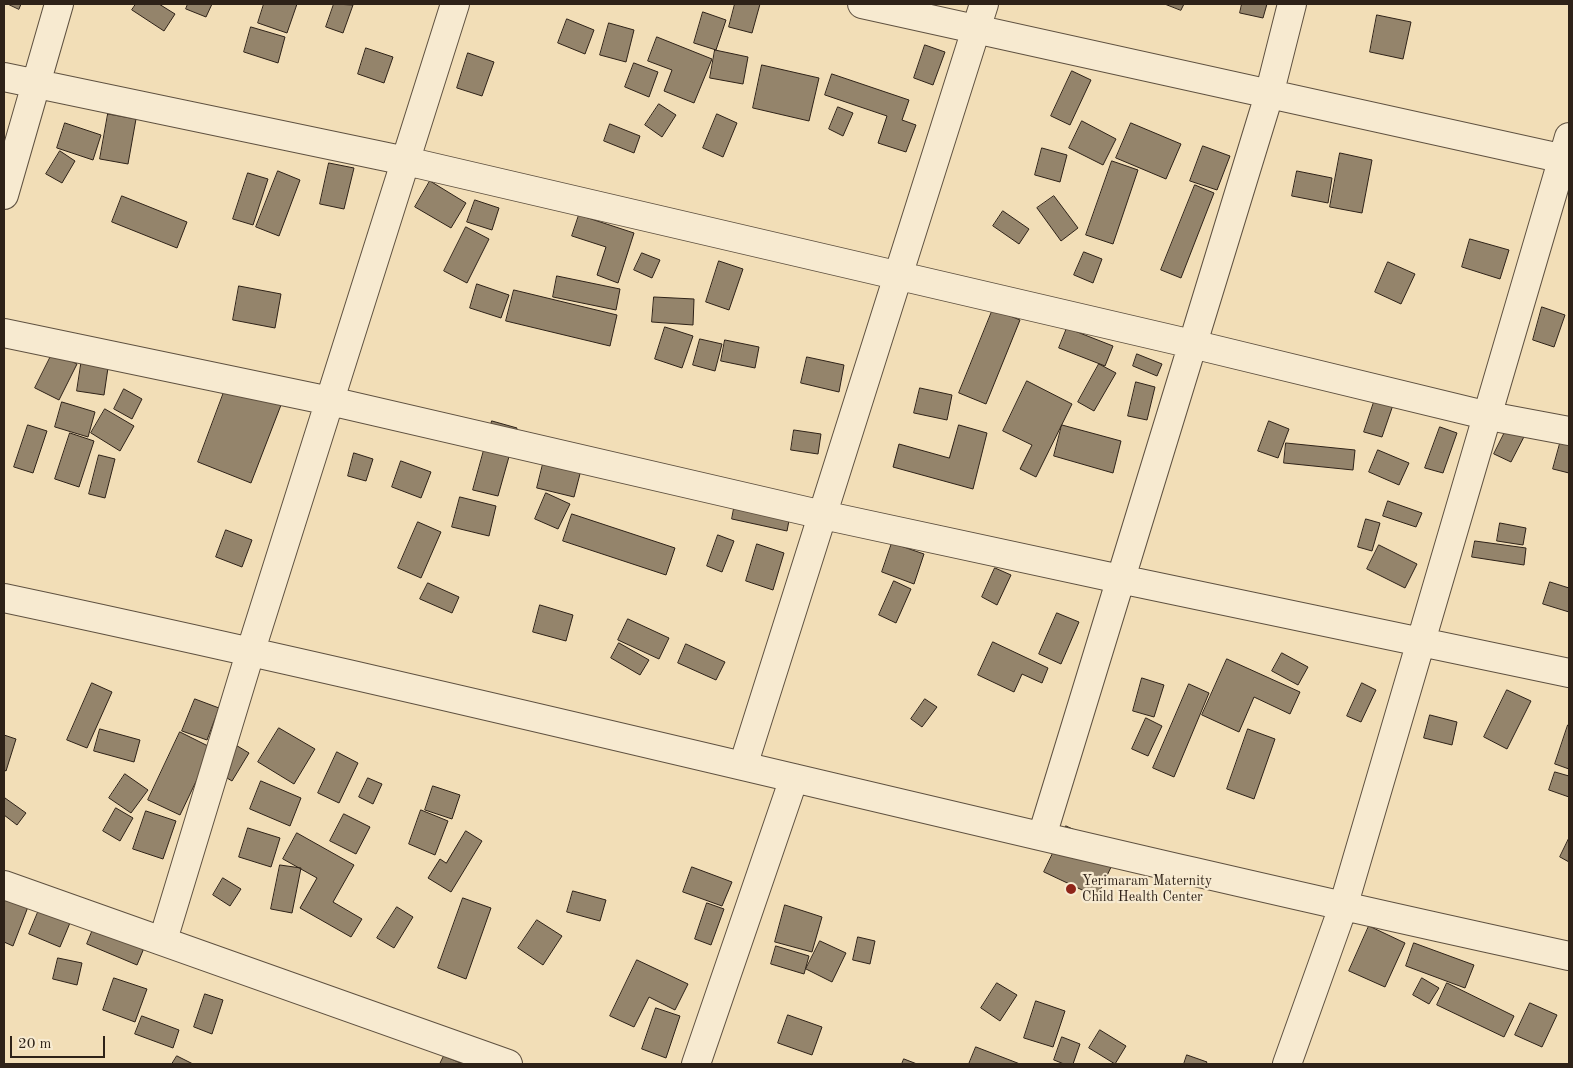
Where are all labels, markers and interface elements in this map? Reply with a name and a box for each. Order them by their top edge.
place label: Yerimaram Maternity Child Health Center [1082,873,1212,906]
marker: Yerimaram Maternity Child Health Center [1064,882,1078,896]
scale bar [12,1026,108,1058]
text: 20 m [18,1037,52,1052]

